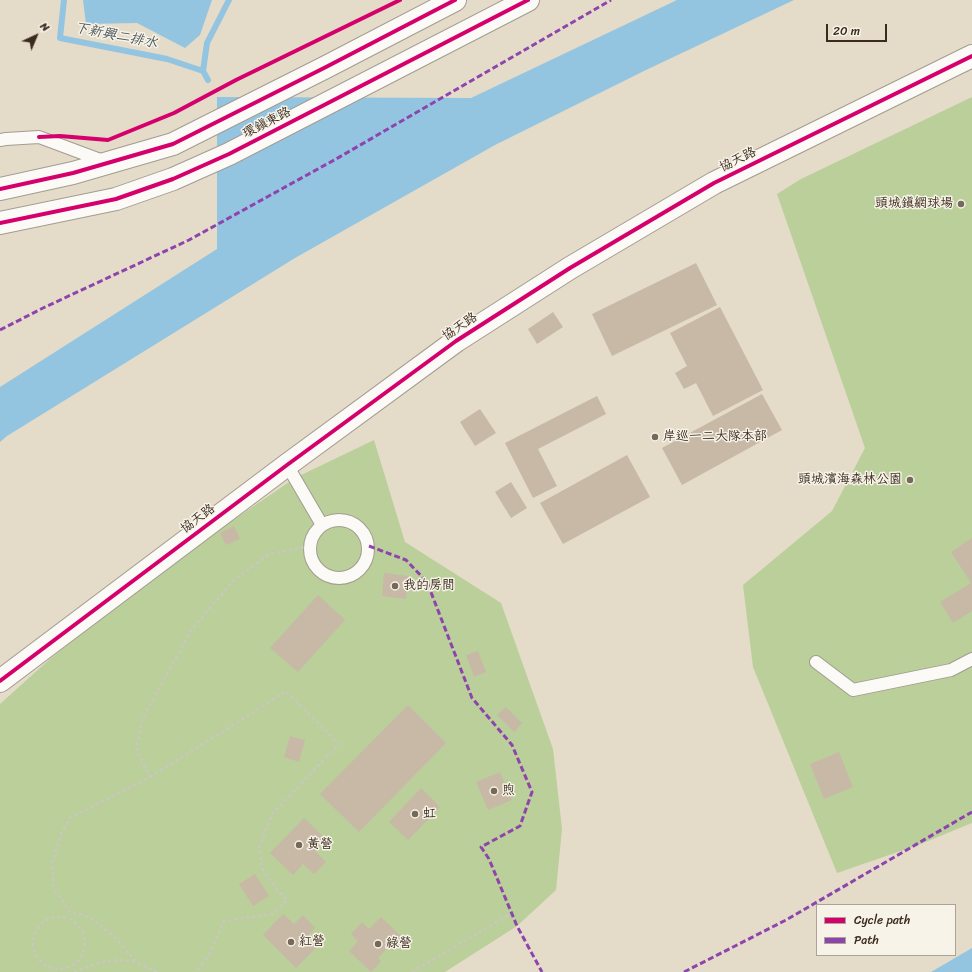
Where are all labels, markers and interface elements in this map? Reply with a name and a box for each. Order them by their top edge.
north arrow [16,16,56,56]
scale bar [828,16,889,42]
text: N [35,18,54,36]
water label: 下新興二排水 [73,20,159,52]
text: 20 m [833,20,860,42]
street label: 環鎮東路 [240,104,294,142]
street label: 協天路 [717,144,759,176]
place label: 頭城鎮網球場 [875,196,953,212]
marker: 頭城鎮網球場 [956,199,966,209]
street label: 協天路 [439,310,481,344]
place label: 岸巡一二大隊本部 [663,429,767,445]
marker: 岸巡一二大隊本部 [650,432,660,442]
place label: 頭城濱海森林公園 [798,472,902,488]
marker: 頭城濱海森林公園 [905,475,915,485]
street label: 協天路 [178,501,218,537]
place label: 我的房間 [403,578,455,594]
marker: 我的房間 [390,581,400,591]
place label: 煦 [502,783,515,799]
marker: 煦 [489,786,499,796]
place label: 虹 [423,806,436,822]
marker: 虹 [410,809,420,819]
place label: 黃營 [307,837,333,853]
marker: 黃營 [294,840,304,850]
legend [816,904,956,956]
text: Cycle path [854,909,910,931]
text: Path [854,929,879,951]
place label: 紅營 [299,934,325,950]
place label: 綠營 [386,936,412,952]
marker: 紅營 [286,937,296,947]
marker: 綠營 [373,939,383,949]

